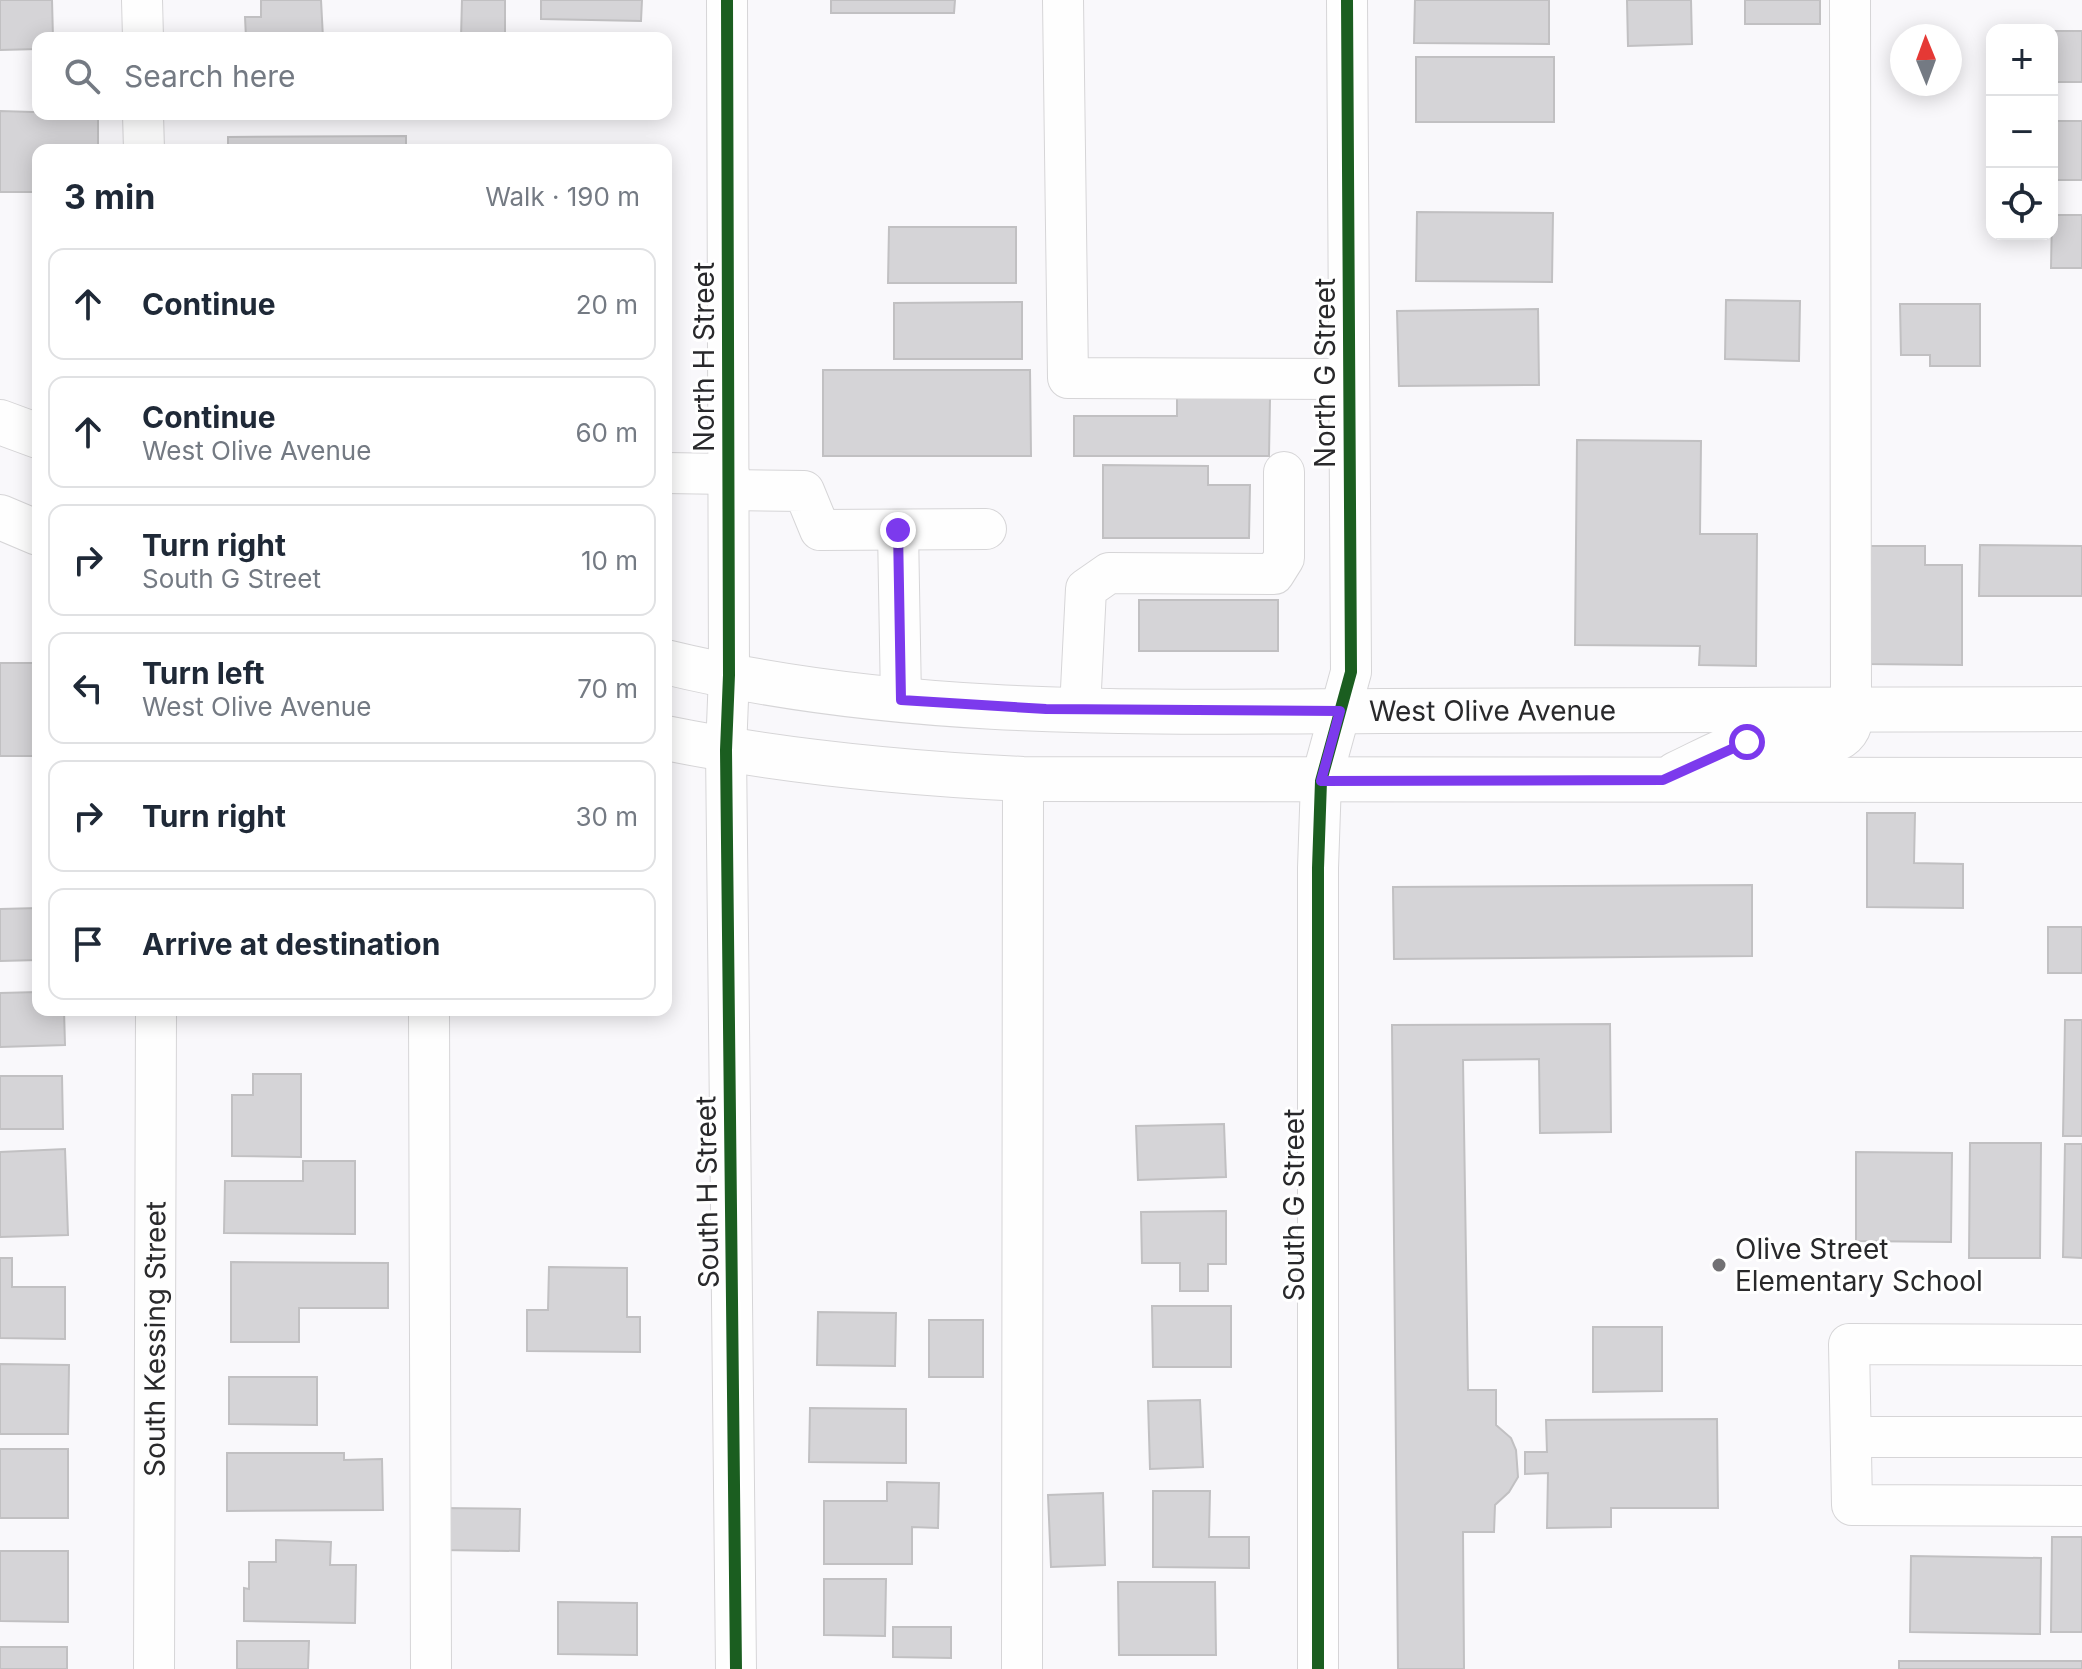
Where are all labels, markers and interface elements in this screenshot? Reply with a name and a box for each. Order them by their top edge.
north arrow [1890,24,1962,96]
map controls [1986,24,2058,240]
button: + [1986,24,2058,96]
search box [32,32,672,120]
icon: search [60,54,104,98]
text: Search here [124,58,296,94]
button: − [1986,96,2058,168]
button: locate [1986,168,2058,240]
text: 3 min [64,176,155,217]
text: Walk · 190 m [485,181,640,212]
street label: North H Street [687,262,721,452]
street label: North G Street [1308,278,1342,468]
icon: ahead [66,282,110,326]
text: Continue [142,286,276,322]
text: 20 m [576,289,638,320]
text: Continue [142,399,276,435]
icon: ahead [66,410,110,454]
text: 60 m [575,417,638,448]
text: West Olive Avenue [142,435,371,466]
route end [880,512,916,548]
text: Turn right [142,527,286,563]
icon: right [66,538,110,582]
text: 10 m [581,545,638,576]
text: South G Street [142,563,321,594]
text: Turn left [142,655,264,691]
icon: left [66,666,110,710]
text: 70 m [577,673,638,704]
text: West Olive Avenue [142,691,371,722]
street label: West Olive Avenue [1369,693,1616,728]
route start [1729,724,1765,760]
icon: right [66,794,110,838]
text: Turn right [142,798,286,834]
text: 30 m [575,801,638,832]
icon: arrive [66,922,110,966]
text: Arrive at destination [142,926,440,962]
street label: South H Street [688,1095,726,1289]
street label: South G Street [1277,1109,1311,1301]
street label: South Kessing Street [138,1201,172,1477]
place label: Olive Street Elementary School [1735,1232,1983,1298]
marker: Olive Street Elementary School [1710,1256,1728,1274]

